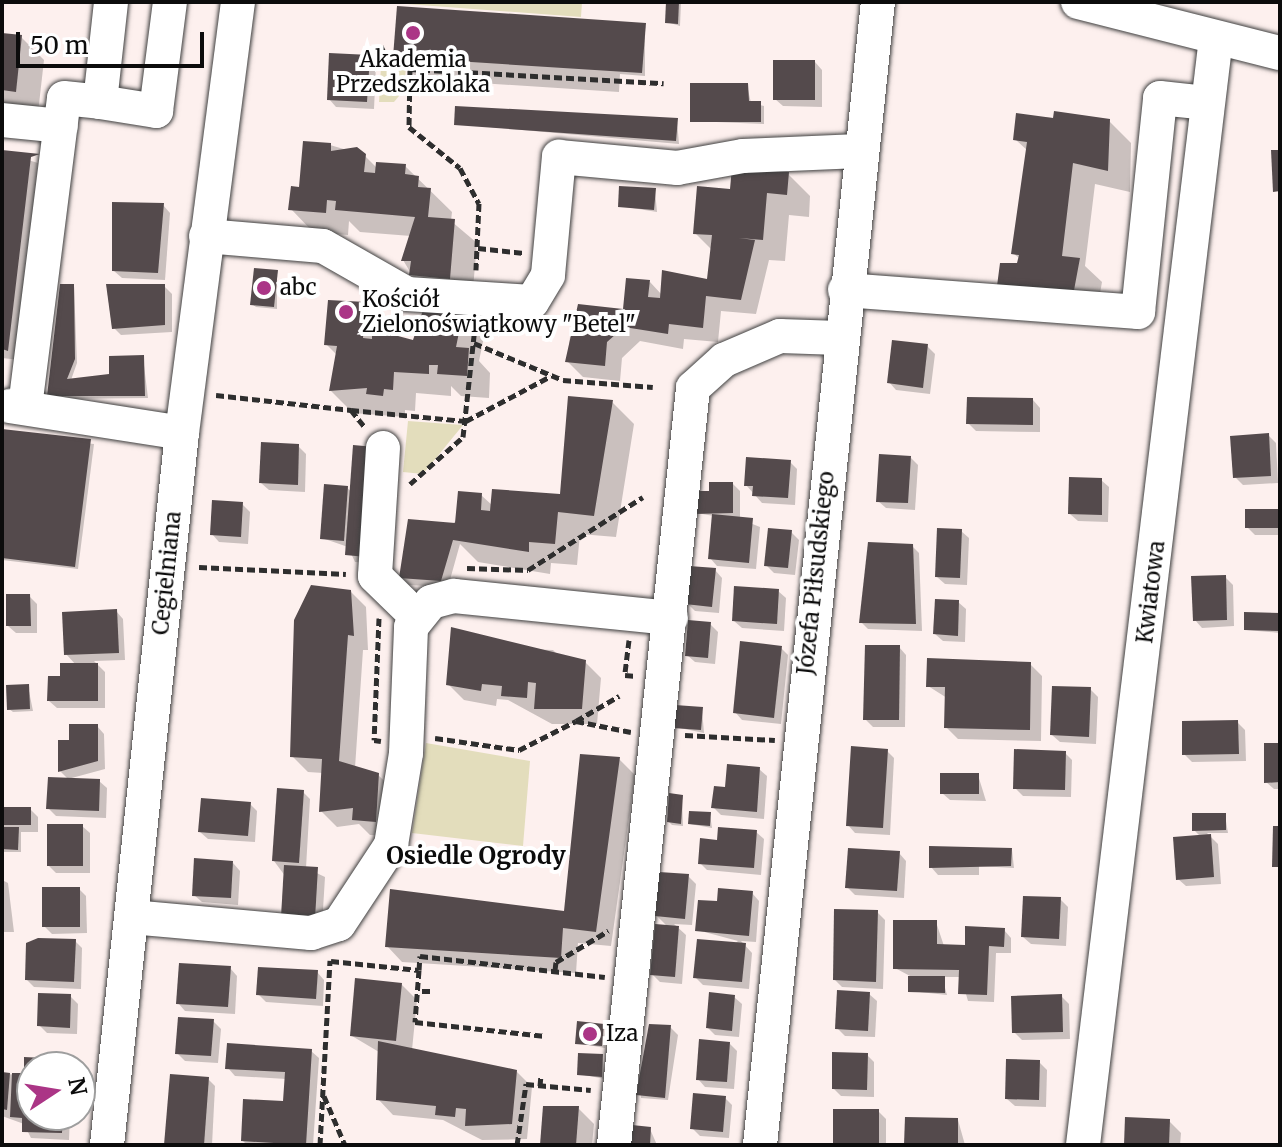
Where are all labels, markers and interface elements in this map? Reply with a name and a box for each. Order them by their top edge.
scale bar [20,16,208,66]
marker: Akademia Przedszkolaka [404,24,422,42]
text: 50 m [30,30,89,61]
place label: Akademia Przedszkolaka [336,46,490,98]
place label: abc [280,275,317,301]
marker: abc [255,279,273,297]
place label: Kościół Zielonoświątkowy "Betel" [362,286,636,338]
marker: Kościół Zielonoświątkowy "Betel" [337,303,355,321]
street label: Józefa Piłsudskiego [792,470,840,676]
street label: Cegielniana [147,510,187,636]
street label: Kwiatowa [1132,539,1170,645]
district label: Osiedle Ogrody [386,842,566,870]
place label: Iza [606,1021,638,1047]
marker: Iza [581,1025,599,1043]
north arrow [16,1051,96,1131]
text: N [62,1075,93,1098]

